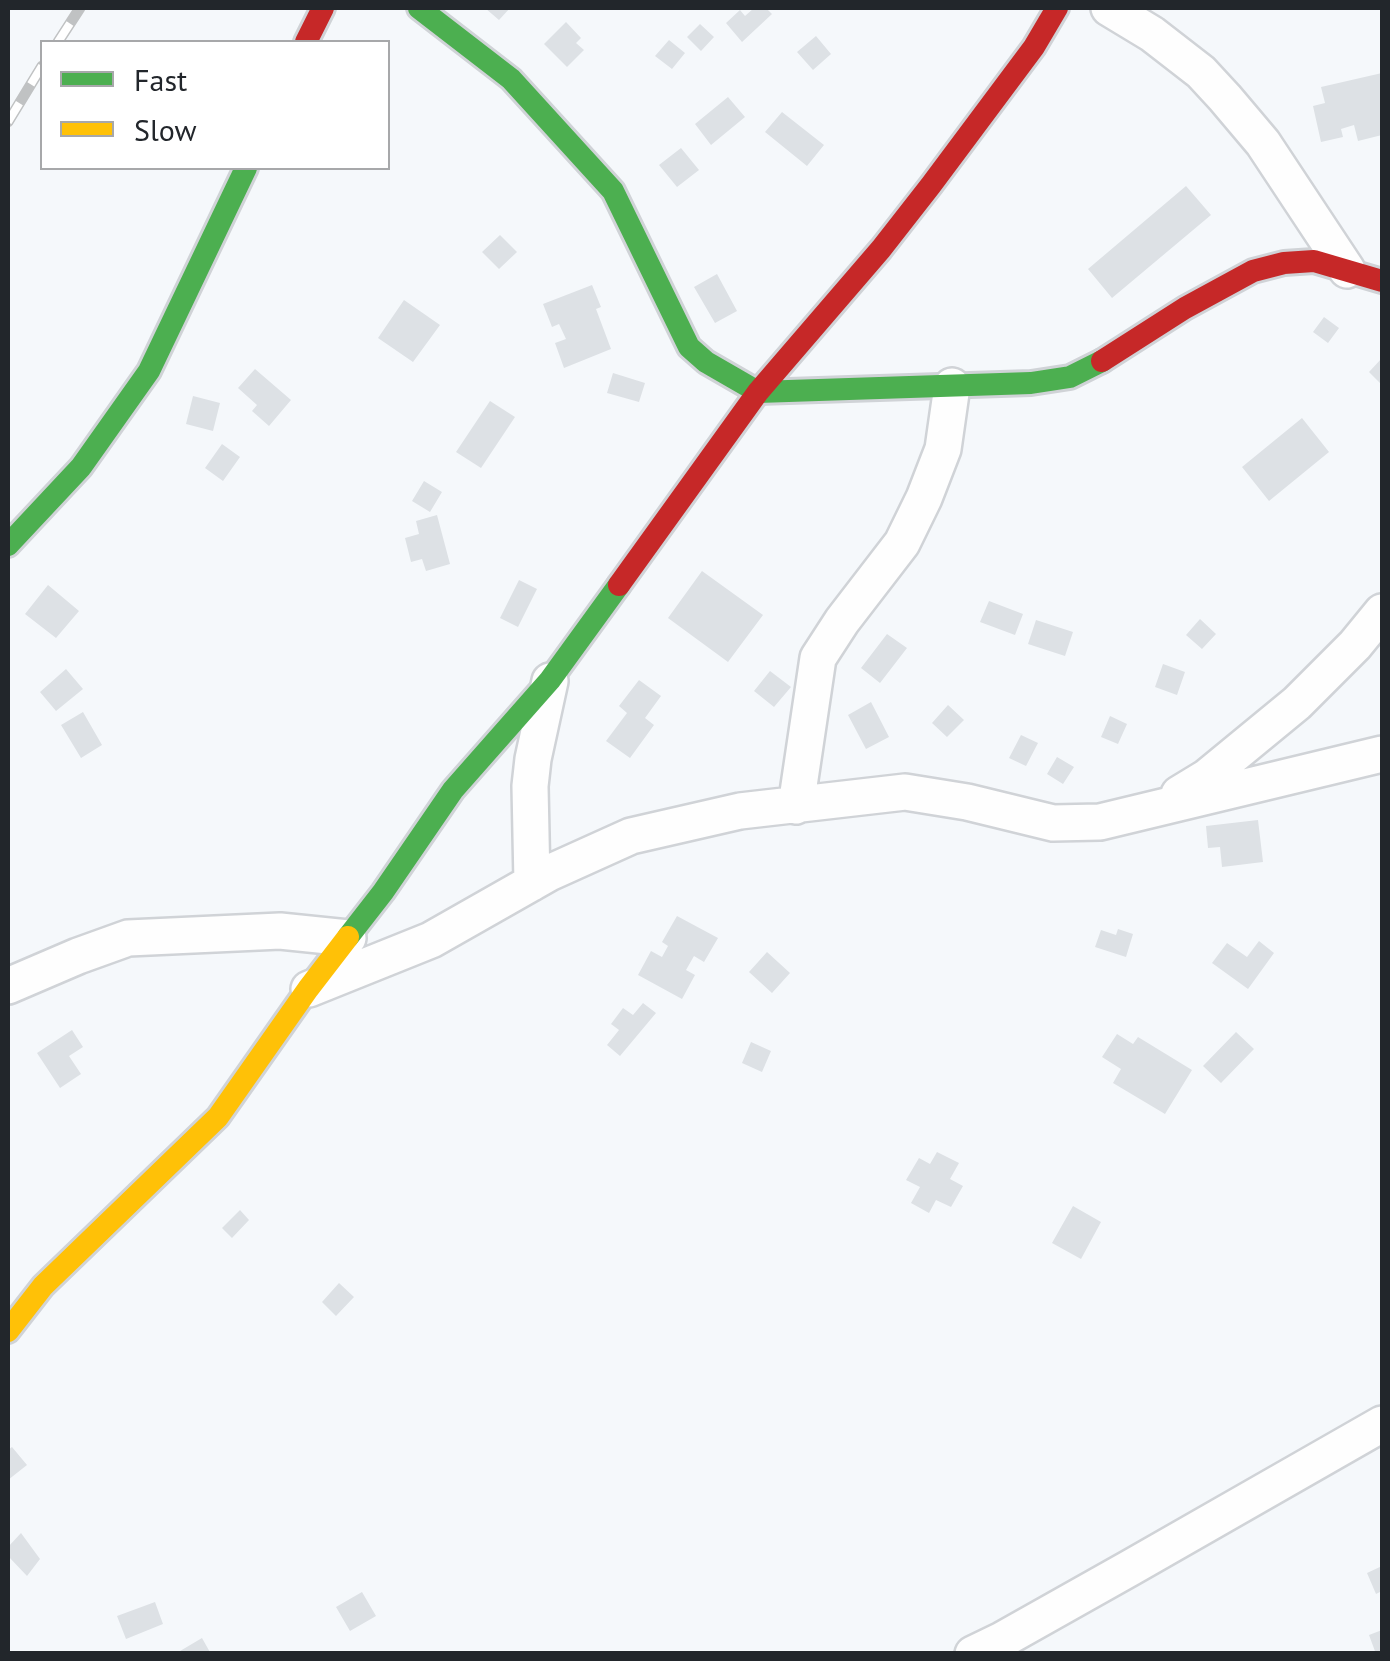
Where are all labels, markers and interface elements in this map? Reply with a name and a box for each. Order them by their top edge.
legend [40,40,390,170]
text: Fast [134,60,187,99]
text: Slow [134,110,197,149]

